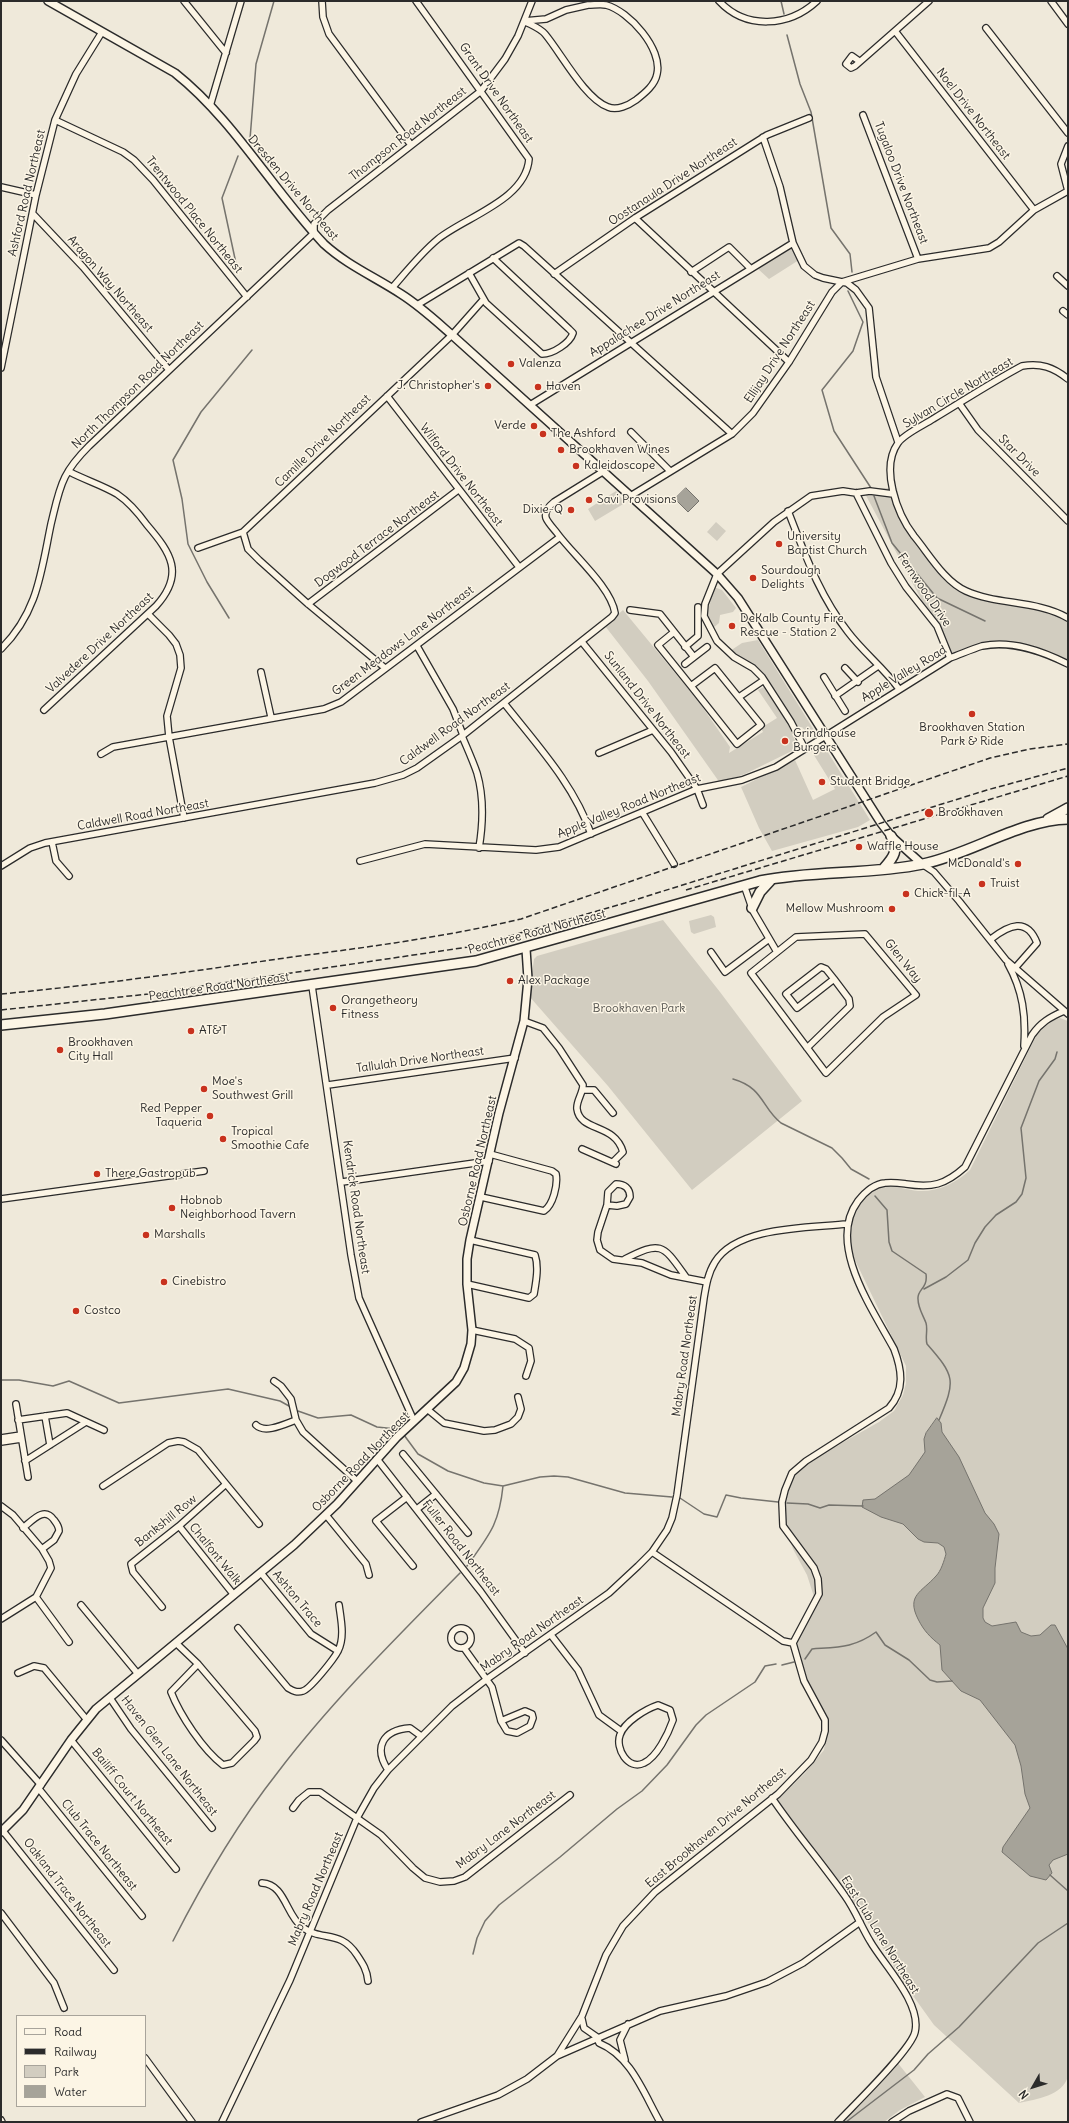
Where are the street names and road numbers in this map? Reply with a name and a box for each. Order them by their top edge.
street label: Grant Drive Northeast [456,40,536,146]
street label: Noel Drive Northeast [933,66,1013,162]
street label: Thompson Road Northeast [347,84,469,184]
street label: Tugaloo Drive Northeast [871,120,931,246]
street label: Ashford Road Northeast [5,128,49,258]
street label: Dresden Drive Northeast [245,132,341,244]
street label: Oostanaula Drive Northeast [606,135,740,229]
street label: Trentwood Place Northeast [143,154,245,276]
street label: Aragon Way Northeast [64,233,156,335]
street label: Appalachee Drive Northeast [587,268,723,360]
street label: Ellijay Drive Northeast [742,298,818,406]
street label: North Thompson Road Northeast [69,318,207,452]
street label: Sylvan Circle Northeast [900,354,1016,432]
street label: Camille Drive Northeast [272,392,374,490]
street label: Wilford Drive Northeast [416,421,506,529]
street label: Star Drive [995,432,1043,480]
street label: Dogwood Terrace Northeast [312,488,442,590]
street label: Fernwood Drive [894,551,954,629]
street label: Green Meadows Lane Northeast [329,583,477,699]
street label: Valvedere Drive Northeast [44,590,156,696]
street label: Apple Valley Road [859,643,949,705]
street label: Sunland Drive Northeast [601,649,693,761]
street label: Caldwell Road Northeast [397,679,513,769]
street label: Apple Valley Road Northeast [555,771,703,841]
street label: Caldwell Road Northeast [76,796,210,834]
street label: Peachtree Road Northeast [467,907,607,957]
street label: Glen Way [881,936,925,986]
street label: Peachtree Road Northeast [148,970,290,1004]
street label: Tallulah Drive Northeast [355,1044,485,1076]
street label: Osborne Road Northeast [456,1094,500,1228]
street label: Kendrick Road Northeast [339,1139,373,1275]
street label: Mabry Road Northeast [669,1294,701,1418]
street label: Osborne Road Northeast [309,1409,413,1515]
street label: Bankshill Row [132,1492,200,1550]
street label: Fuller Road Northeast [419,1497,503,1599]
street label: Chalfont Walk [186,1520,244,1588]
street label: Ashton Trace [269,1568,325,1630]
street label: Mabry Road Northeast [478,1593,586,1675]
street label: Haven Glen Lane Northeast [118,1693,220,1819]
street label: Bailiff Court Northeast [89,1746,175,1848]
street label: East Brookhaven Drive Northeast [643,1765,789,1891]
street label: Mabry Lane Northeast [453,1788,559,1872]
street label: Club Trace Northeast [58,1797,140,1893]
street label: Mabry Road Northeast [285,1830,347,1948]
street label: Oakland Trace Northeast [20,1836,114,1950]
street label: East Club Lane Northeast [838,1873,922,1997]

